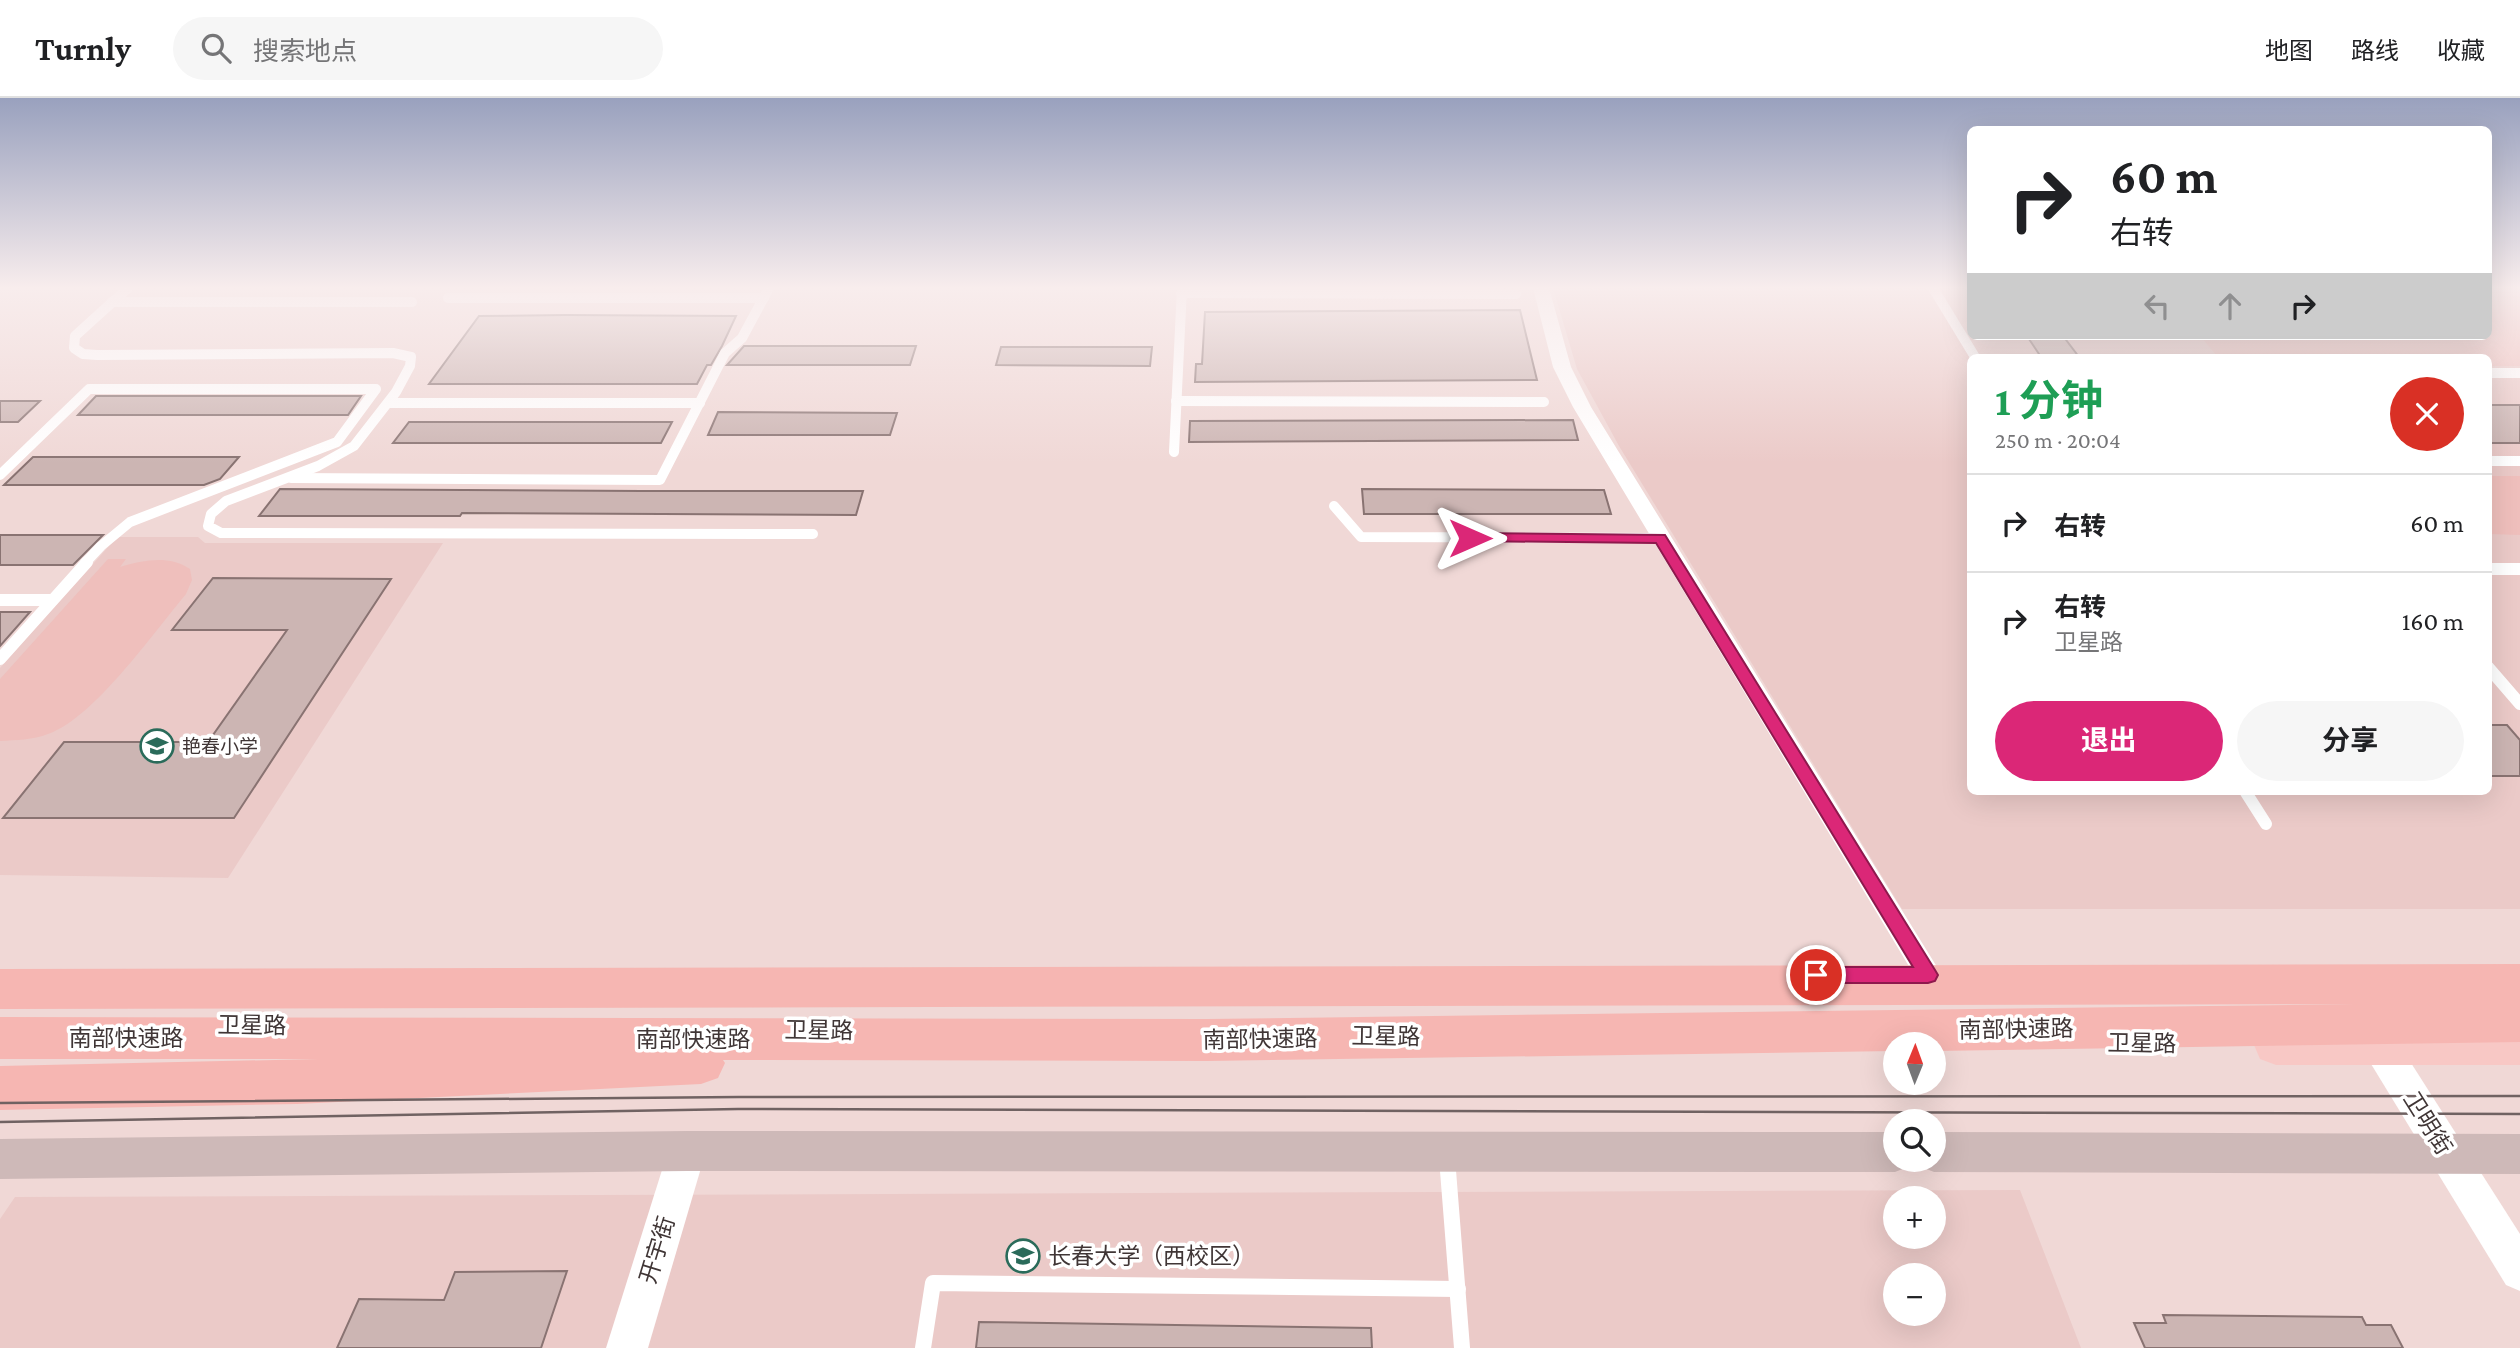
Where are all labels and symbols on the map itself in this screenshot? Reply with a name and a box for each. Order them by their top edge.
position arrow [1433,501,1507,575]
school or university icon: 艳春小学 [138,727,176,765]
place label: 艳春小学 [182,736,258,757]
pin [1786,945,1846,1005]
street label: 卫星路 [217,1011,287,1039]
street label: 南部快速路 [1958,1015,2074,1043]
street label: 卫星路 [784,1016,854,1044]
street label: 卫星路 [1351,1022,1421,1050]
street label: 南部快速路 [69,1025,184,1051]
street label: 南部快速路 [1202,1025,1318,1053]
street label: 南部快速路 [636,1026,751,1052]
street label: 卫星路 [2107,1029,2177,1057]
north arrow [1883,1032,1946,1096]
street label: 卫明街 [2399,1087,2457,1159]
street label: 开宇街 [634,1213,680,1287]
school or university icon: 长春大学（西校区） [1004,1237,1042,1275]
place label: 长春大学（西校区） [1048,1243,1255,1269]

